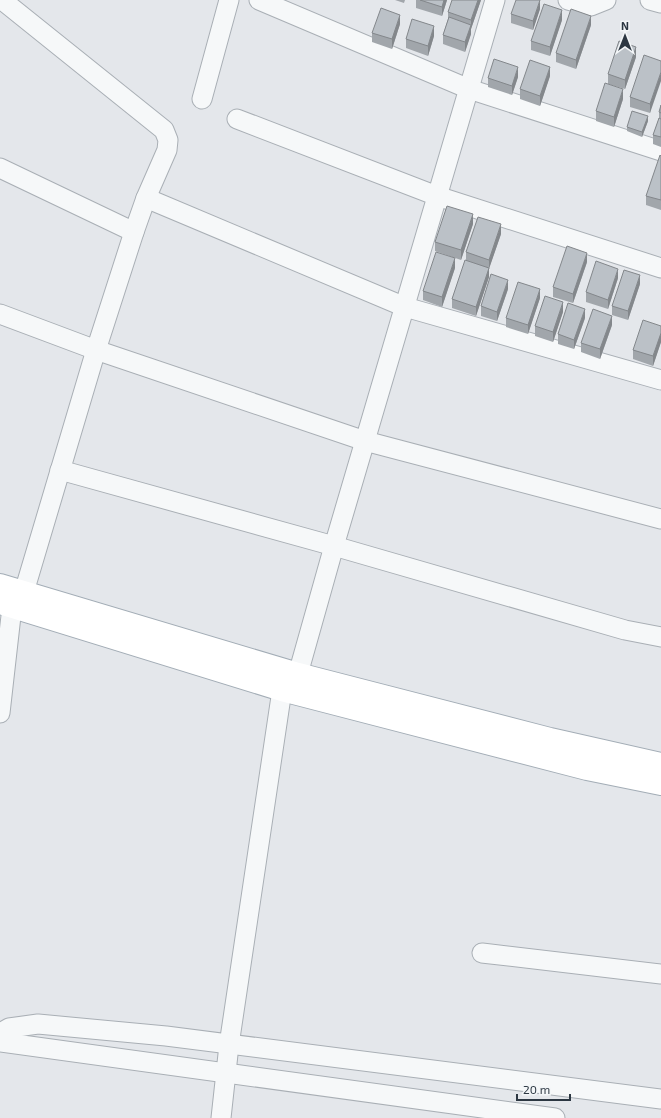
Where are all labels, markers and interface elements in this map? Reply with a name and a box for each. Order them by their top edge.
north arrow [605,16,645,56]
text: N [621,19,629,32]
scale bar [517,1076,570,1102]
text: 20 m [523,1082,550,1096]

